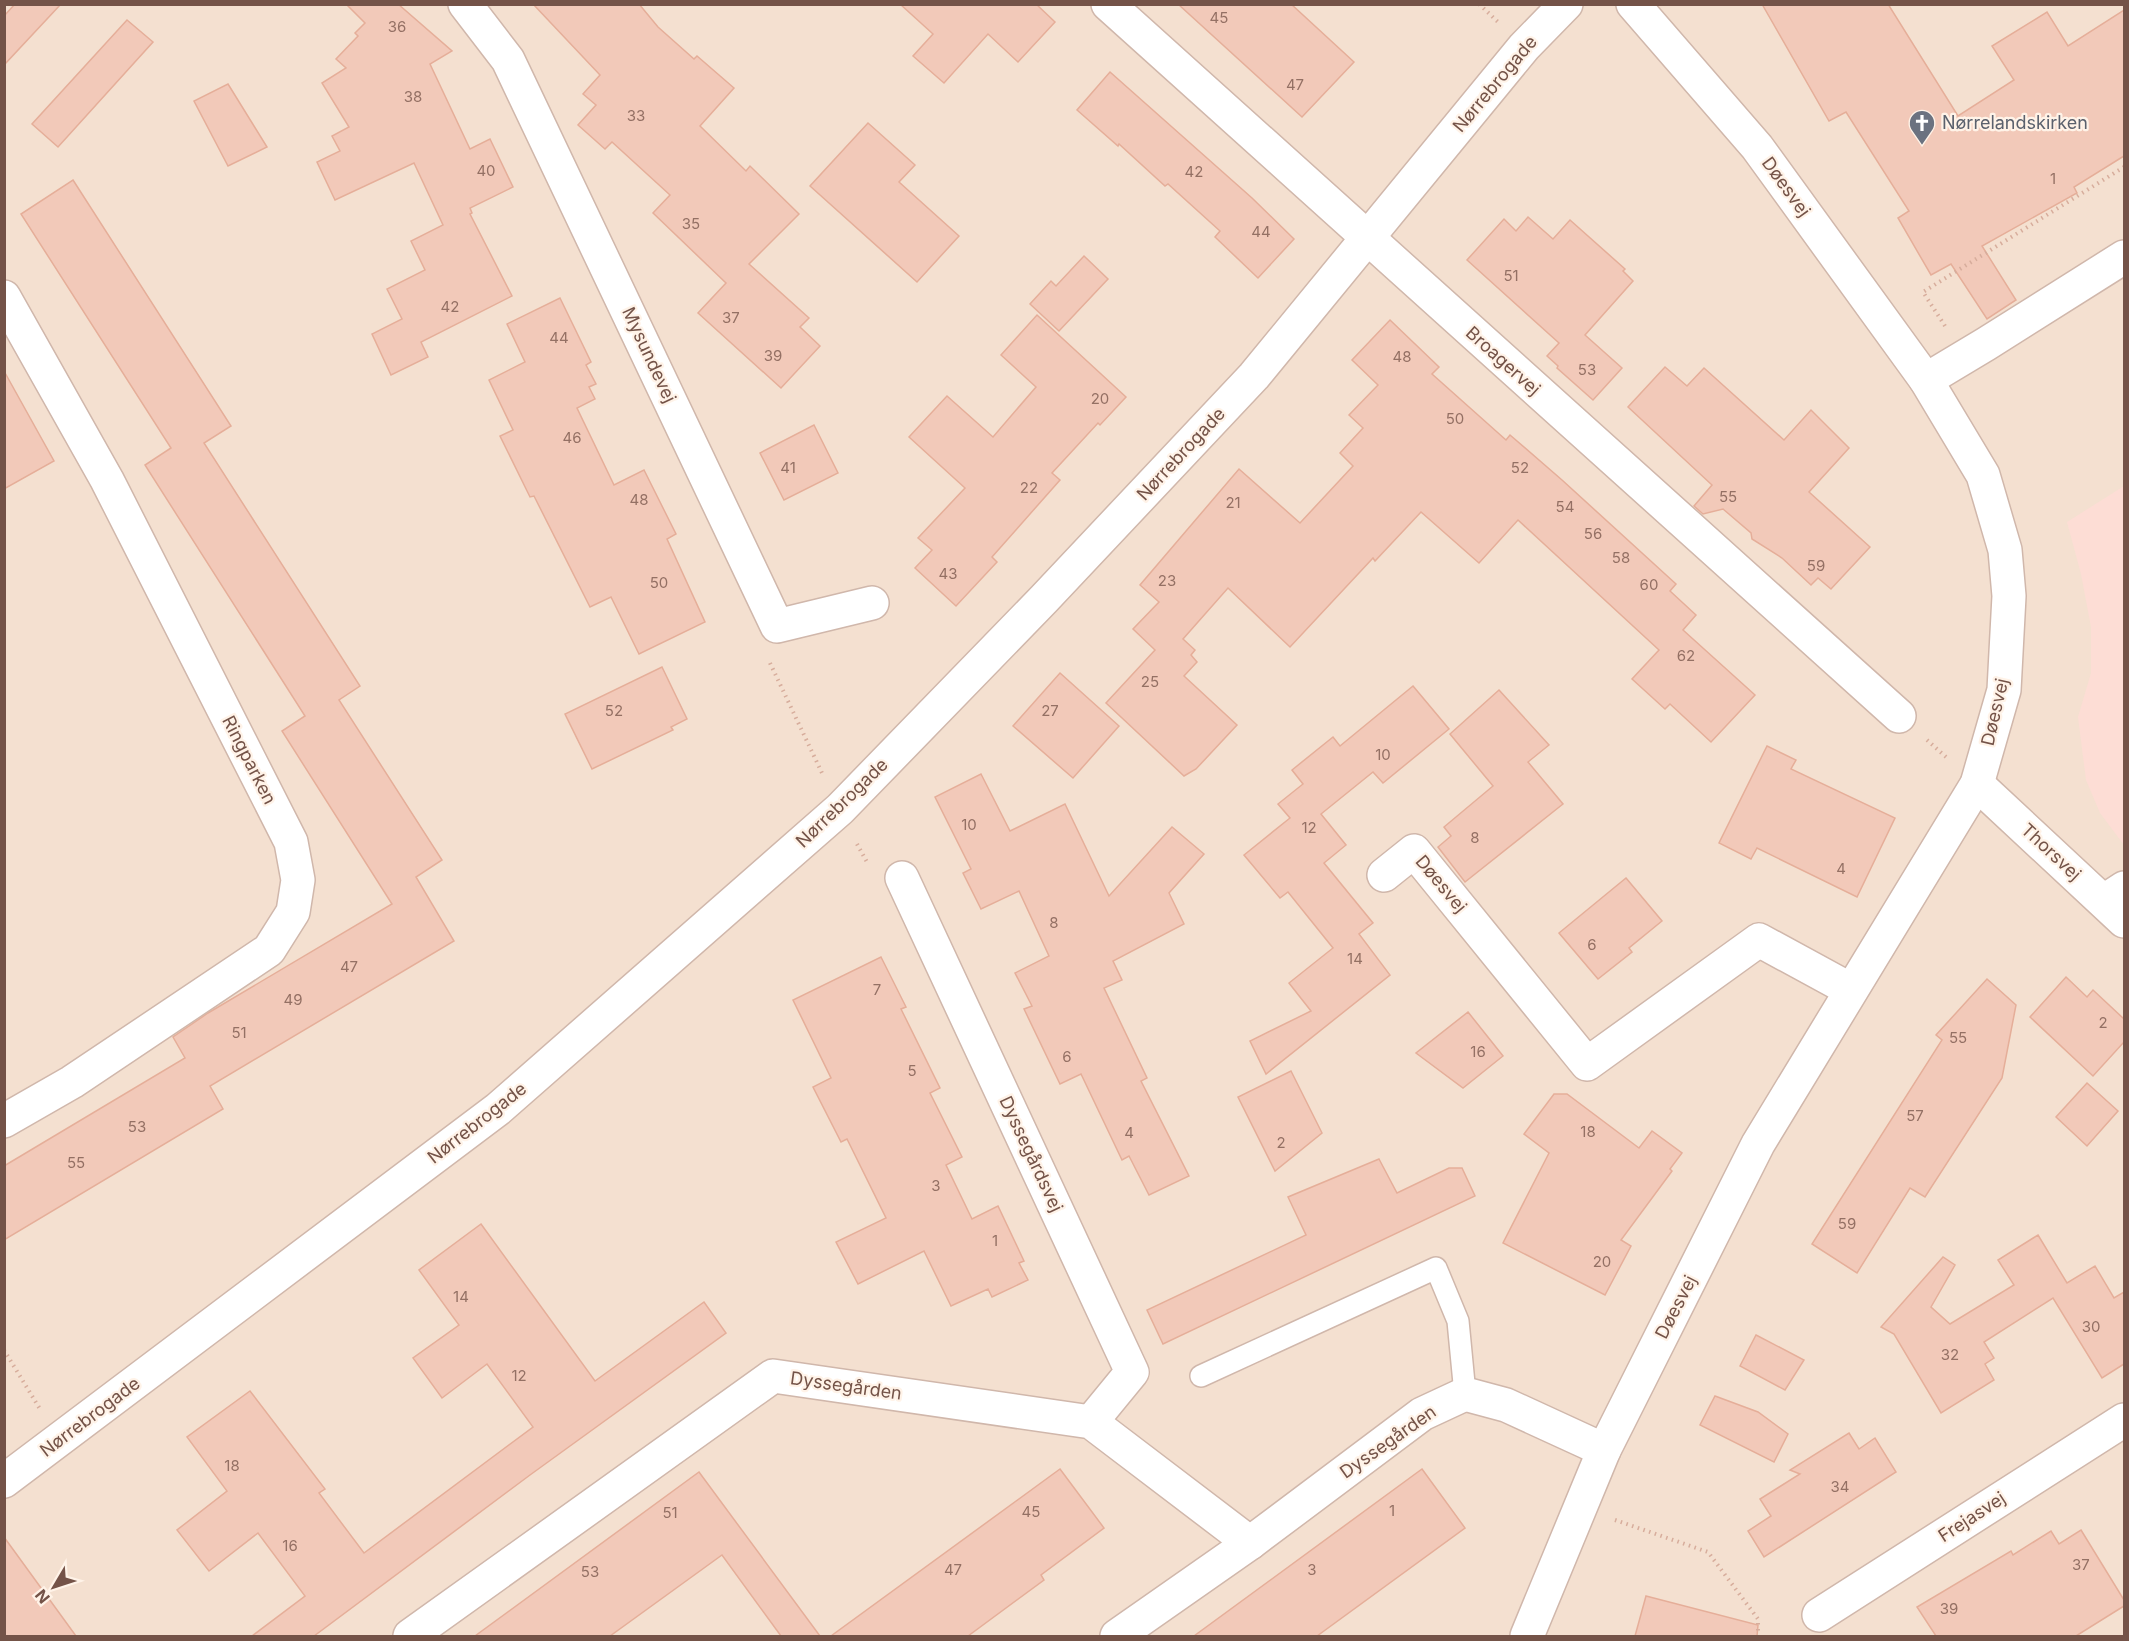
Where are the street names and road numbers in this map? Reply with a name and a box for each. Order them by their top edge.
street label: Nørrebrogade [1448,31,1541,136]
street label: Døesvej [1758,153,1815,221]
street label: Mysundevej [618,304,681,406]
street label: Broagervej [1462,322,1545,399]
street label: Nørrebrogade [1132,403,1229,504]
street label: Døesvej [1977,676,2012,748]
street label: Ringparken [218,712,281,808]
street label: Nørrebrogade [791,754,892,852]
street label: Thorsvej [2017,819,2086,885]
street label: Døesvej [1411,851,1471,917]
street label: Nørrebrogade [423,1078,530,1168]
street label: Dyssegårdsvej [995,1093,1067,1215]
street label: Døesvej [1651,1272,1700,1342]
street label: Dyssegården [789,1367,903,1404]
street label: Nørrebrogade [36,1372,144,1461]
street label: Dyssegården [1336,1401,1440,1482]
street label: Frejasvej [1934,1487,2009,1546]

